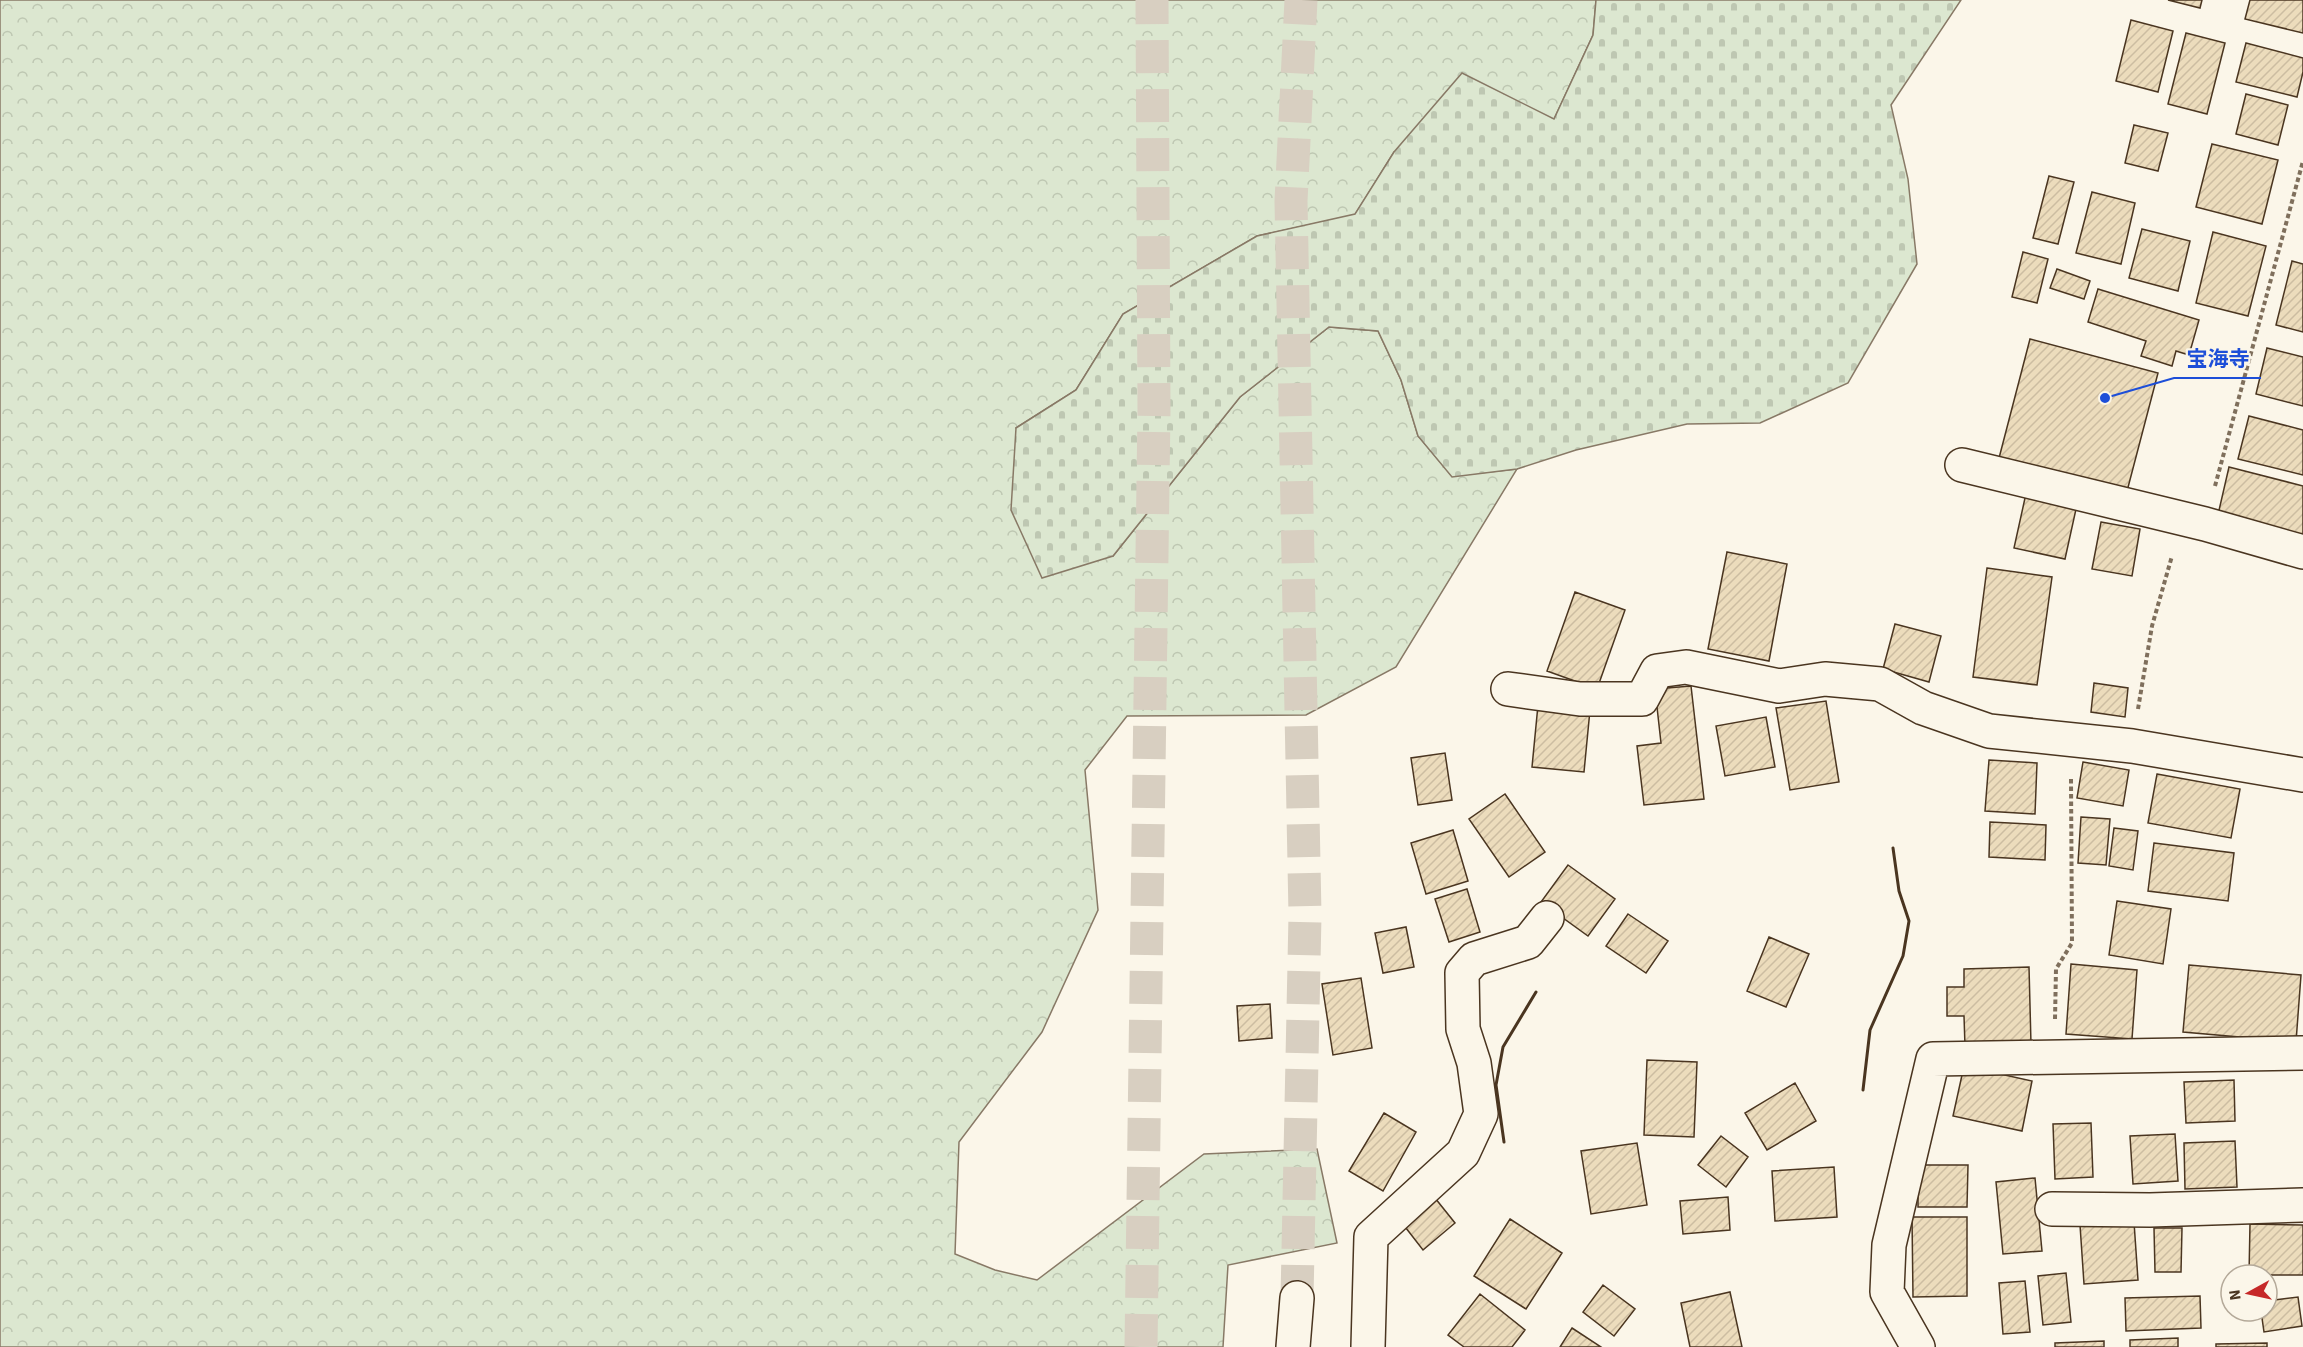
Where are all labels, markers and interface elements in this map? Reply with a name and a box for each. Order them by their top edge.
callout: 宝海寺 [2174,339,2261,378]
text: 宝海寺 [2187,344,2250,374]
north arrow [2219,1263,2279,1323]
text: N [2224,1288,2247,1302]

